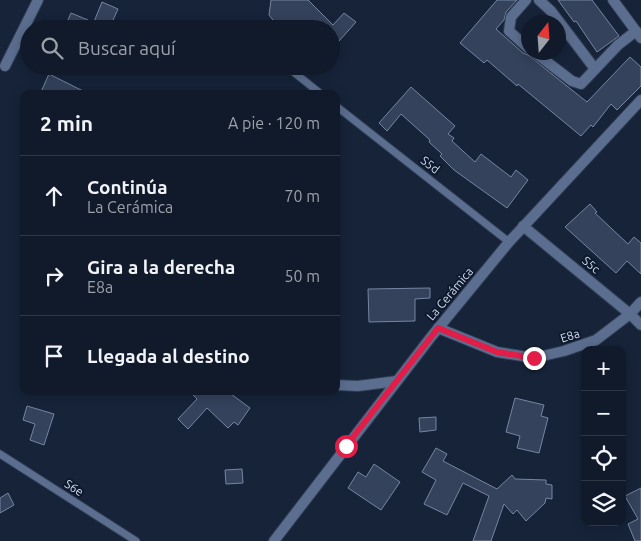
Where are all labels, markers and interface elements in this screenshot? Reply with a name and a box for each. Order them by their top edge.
north arrow [521,15,566,60]
search box [20,20,340,75]
icon: search [38,34,66,62]
text: Buscar aquí [78,37,176,59]
text: 2 min [40,111,93,135]
text: A pie · 120 m [228,114,320,132]
street label: S5d [418,153,442,176]
text: Continúa [87,176,168,198]
icon: ahead [40,182,68,210]
text: 70 m [284,187,320,205]
text: La Cerámica [87,198,173,216]
street label: S5c [580,254,603,276]
text: Gira a la derecha [87,256,235,278]
icon: right [40,262,68,290]
street label: La Cerámica [424,265,475,323]
text: 50 m [284,267,320,285]
text: E8a [87,278,113,296]
street label: E8a [558,326,581,345]
icon: arrive [40,342,68,370]
text: Llegada al destino [87,345,250,367]
map controls [581,346,626,526]
button: + [581,346,626,391]
route end [523,347,546,370]
button: − [581,391,626,436]
route start [335,435,358,458]
button: locate [581,436,626,481]
street label: S6e [62,477,86,498]
button: layers [581,481,626,526]

